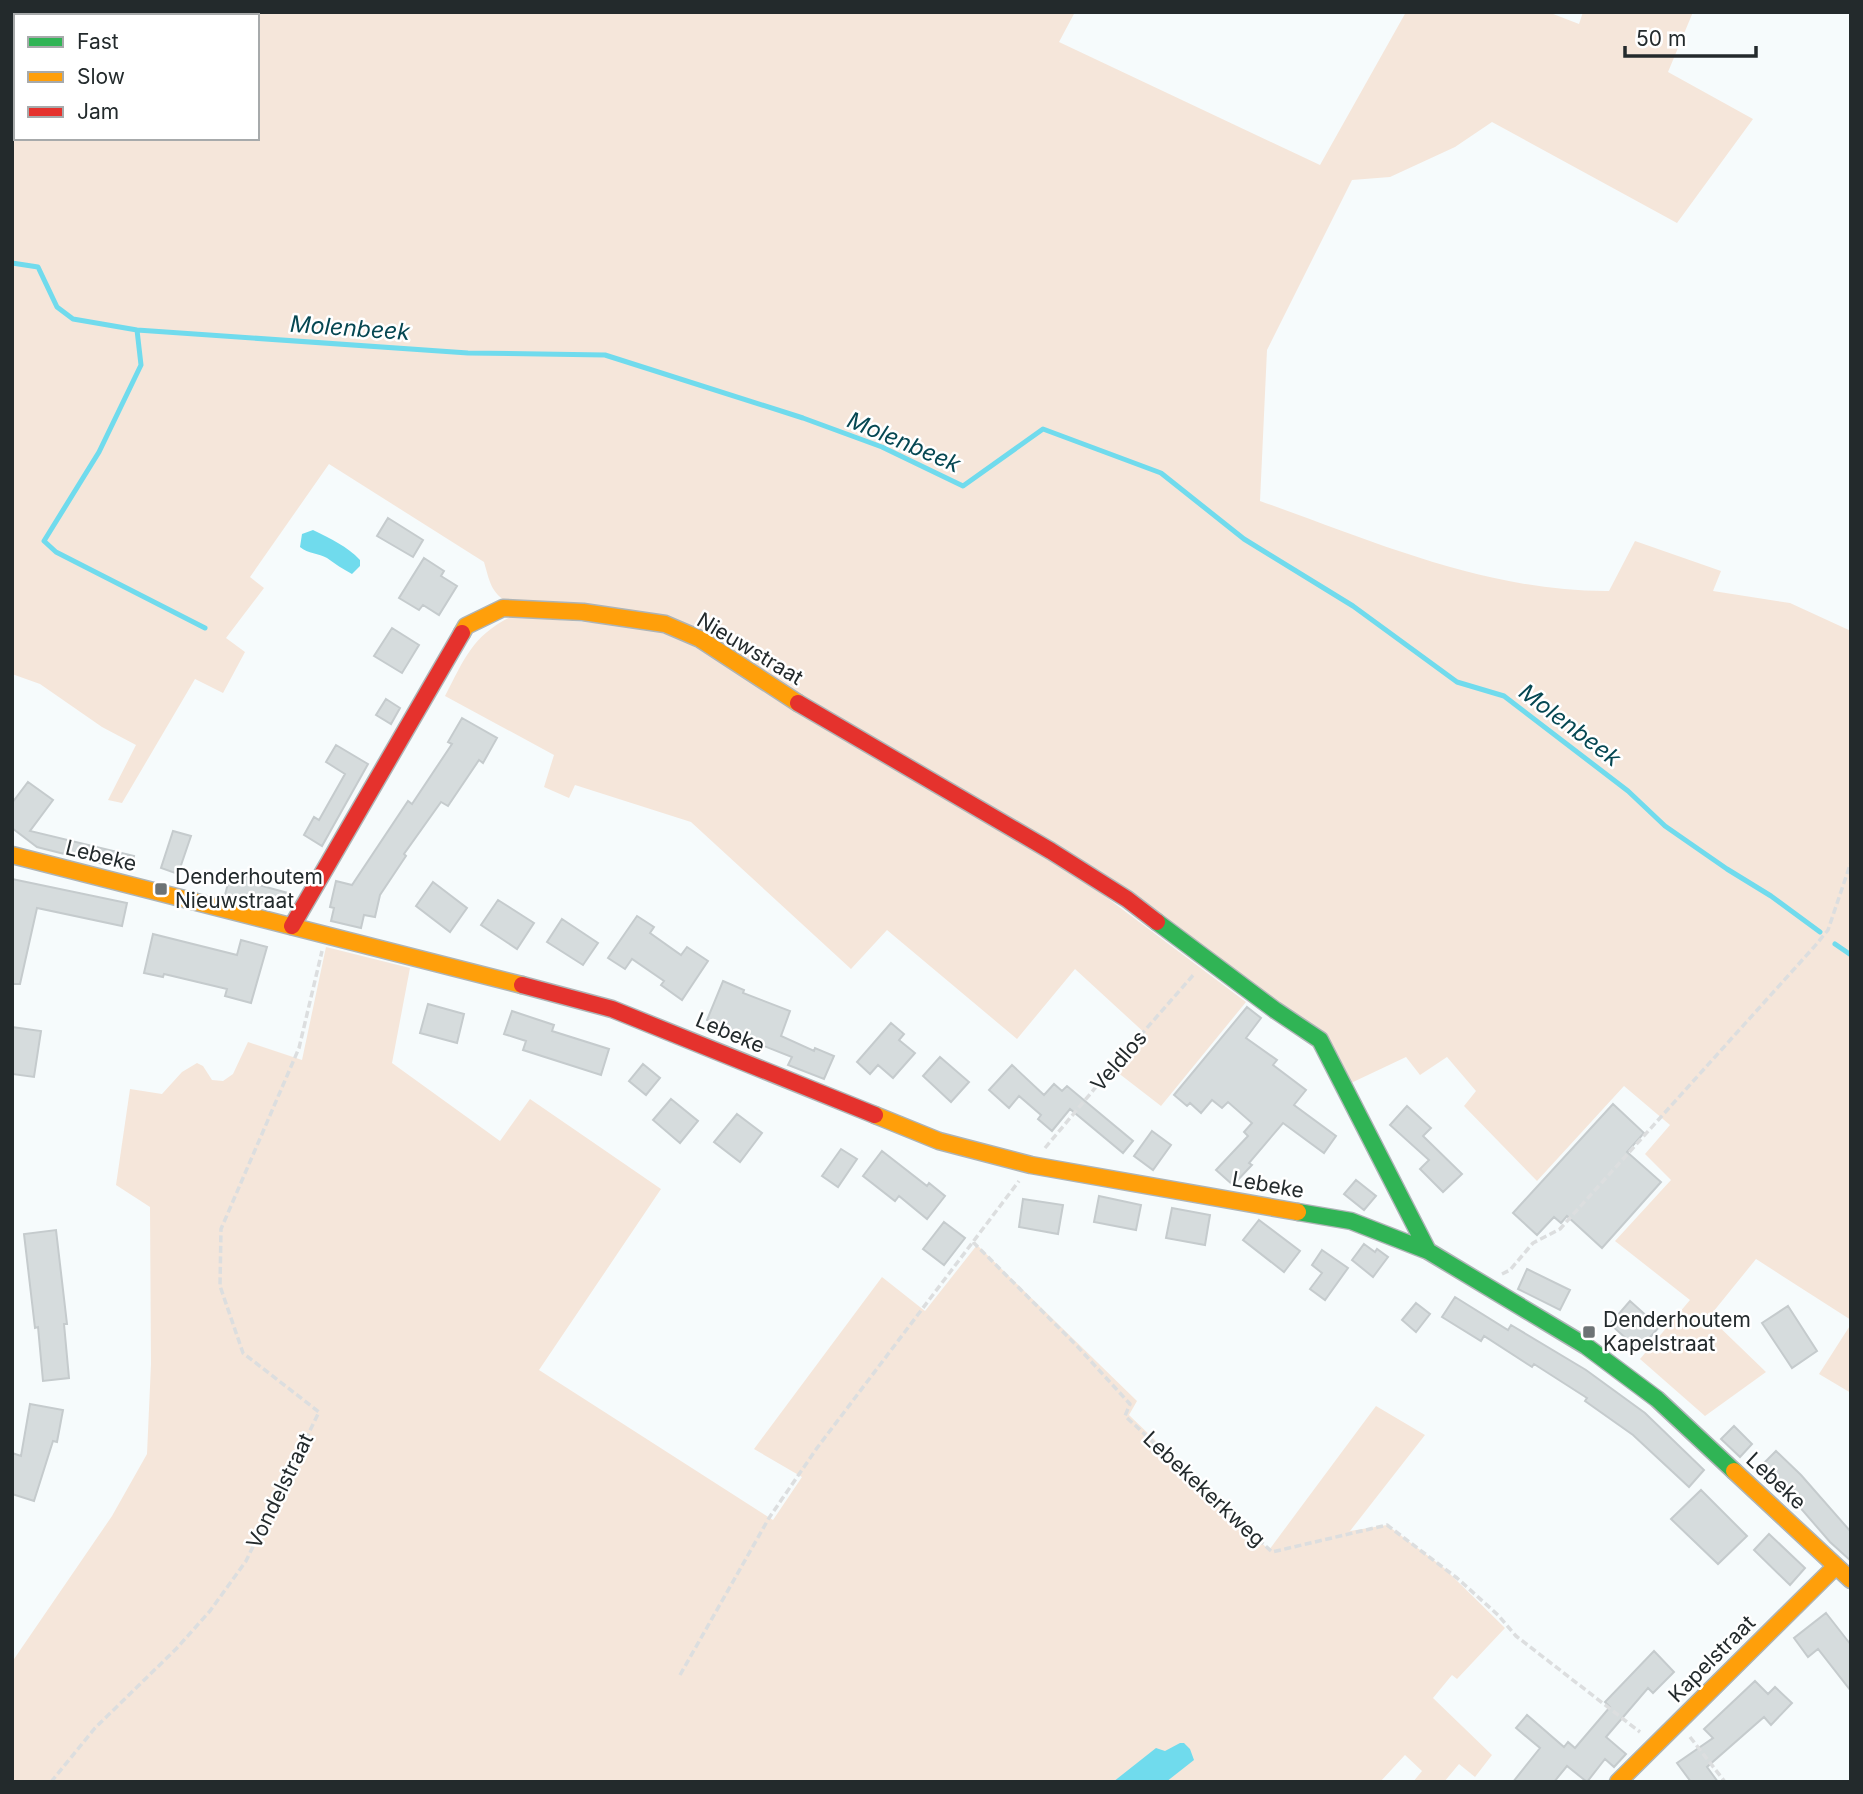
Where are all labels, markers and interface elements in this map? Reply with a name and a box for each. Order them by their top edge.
legend [14,14,259,140]
scale bar [1625,14,1756,58]
text: 50 m [1636,26,1686,51]
text: Fast [77,29,119,54]
text: Slow [77,64,125,89]
text: Jam [77,99,119,124]
water label: Molenbeek [289,310,411,346]
water label: Molenbeek [843,406,965,479]
street label: Nieuwstraat [693,607,808,690]
water label: Molenbeek [1514,678,1627,773]
street label: Lebeke [63,835,139,876]
place label: Denderhoutem Nieuwstraat [175,864,323,913]
marker: Denderhoutem Nieuwstraat [153,881,169,897]
street label: Lebeke [692,1007,768,1058]
street label: Veldlos [1085,1025,1152,1096]
street label: Lebeke [1230,1166,1306,1203]
place label: Denderhoutem Kapelstraat [1603,1307,1751,1356]
marker: Denderhoutem Kapelstraat [1581,1324,1597,1340]
street label: Lebekekerkweg [1138,1426,1270,1551]
street label: Vondelstraat [241,1429,318,1552]
street label: Lebeke [1741,1447,1811,1515]
street label: Kapelstraat [1663,1610,1760,1707]

